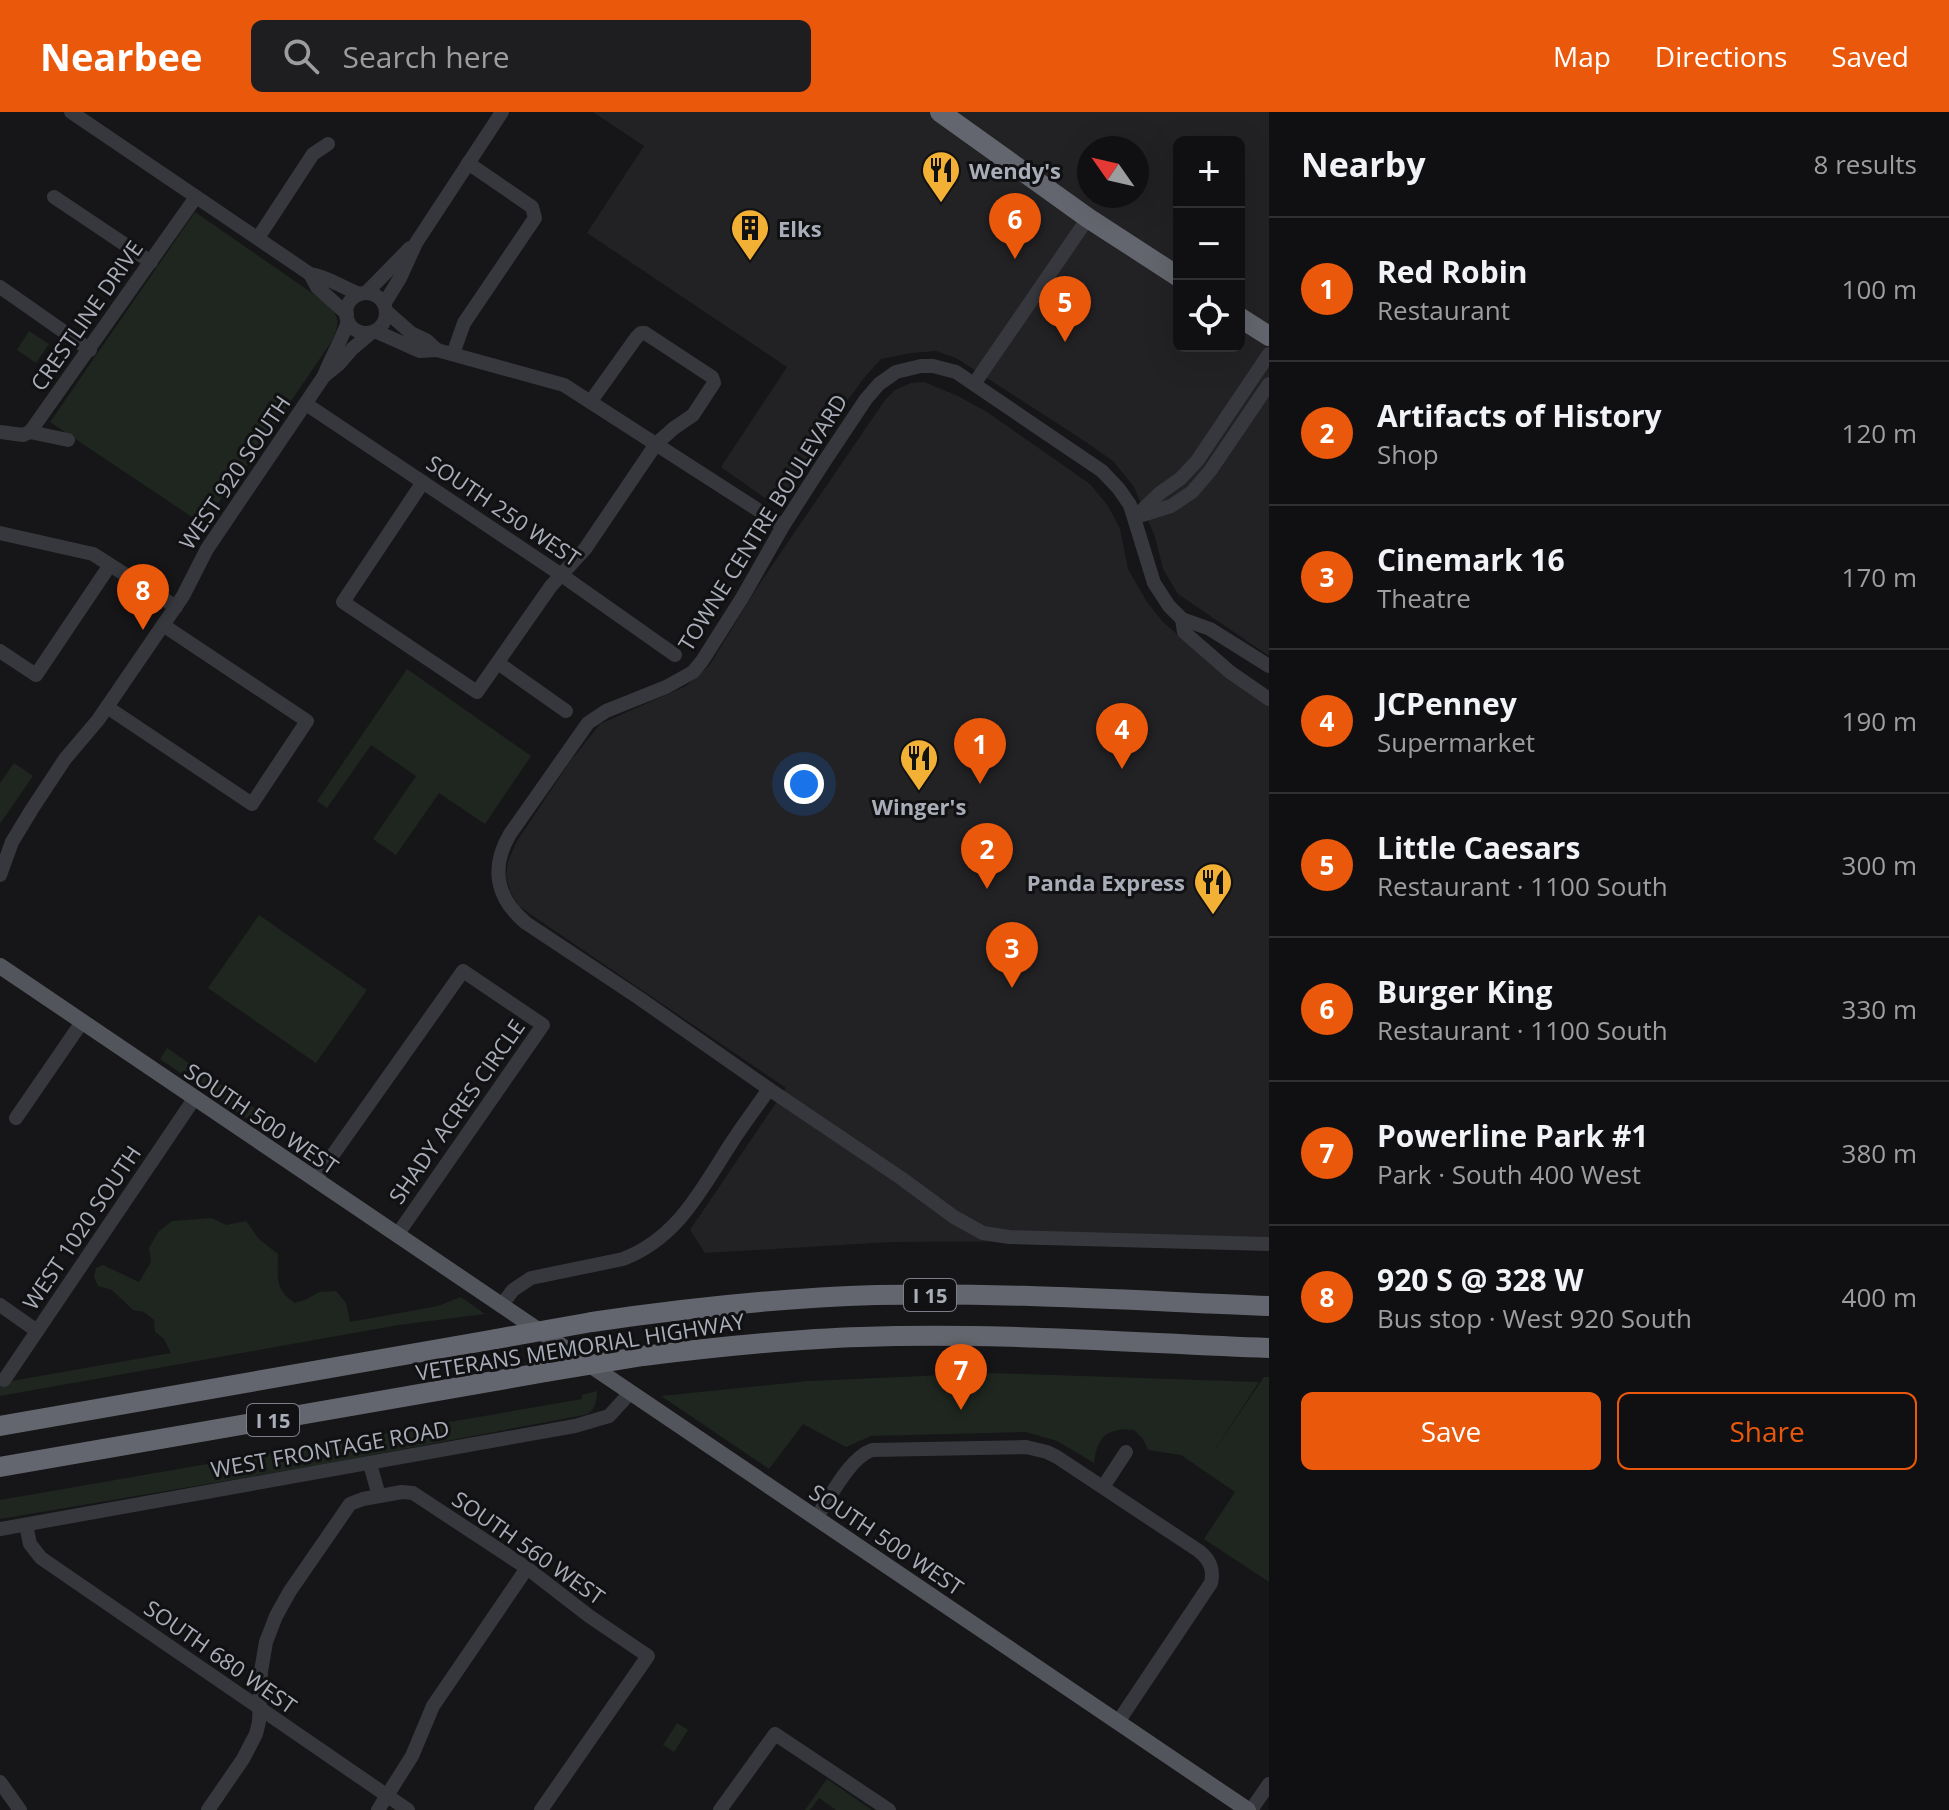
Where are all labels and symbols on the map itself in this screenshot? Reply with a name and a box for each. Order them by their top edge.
north arrow [1077,136,1149,208]
restaurant icon: Wendy's [920,149,962,204]
place label: Wendy's [969,155,1061,185]
pin: 6 [989,193,1041,259]
building icon: Elks [729,207,771,262]
place label: Elks [778,213,822,243]
street label: CRESTLINE DRIVE [23,234,149,396]
pin: 5 [1039,276,1091,342]
street label: TOWNE CENTRE BOULEVARD [670,388,854,656]
street label: WEST 920 SOUTH [171,389,297,555]
street label: SOUTH 250 WEST [421,447,587,573]
pin: 8 [117,564,169,630]
pin: 4 [1096,703,1148,769]
pin: 1 [954,718,1006,784]
restaurant icon: Winger's [898,737,940,792]
your location [784,764,824,804]
place label: Winger's [872,791,966,821]
pin: 2 [961,823,1013,889]
restaurant icon: Panda Express [1192,861,1234,916]
place label: Panda Express [1027,867,1185,897]
pin: 3 [986,922,1038,988]
street label: SHADY ACRES CIRCLE [381,1013,531,1209]
street label: SOUTH 500 WEST [179,1055,345,1181]
street label: WEST 1020 SOUTH [15,1139,147,1315]
road number: I 15 [904,1279,956,1311]
street label: VETERANS MEMORIAL HIGHWAY [414,1305,747,1387]
pin: 7 [935,1344,987,1410]
road number: I 15 [247,1404,299,1436]
street label: WEST FRONTAGE ROAD [208,1412,452,1484]
street label: SOUTH 500 WEST [804,1476,970,1602]
street label: SOUTH 560 WEST [447,1483,611,1611]
street label: SOUTH 680 WEST [139,1592,303,1720]

